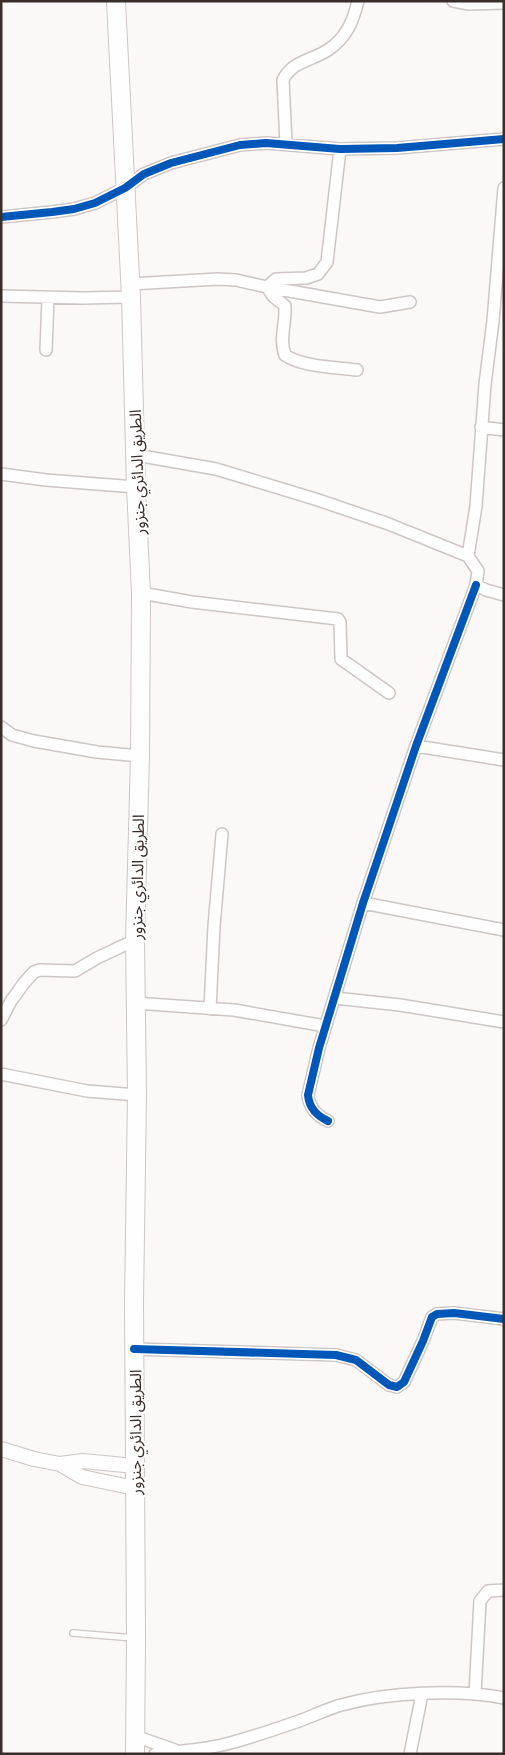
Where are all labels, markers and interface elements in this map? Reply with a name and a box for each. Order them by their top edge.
street label: الطريق الدائري جنزور [127,409,152,536]
street label: الطريق الدائري جنزور [128,814,151,941]
street label: الطريق الدائري جنزور [127,1369,148,1496]

